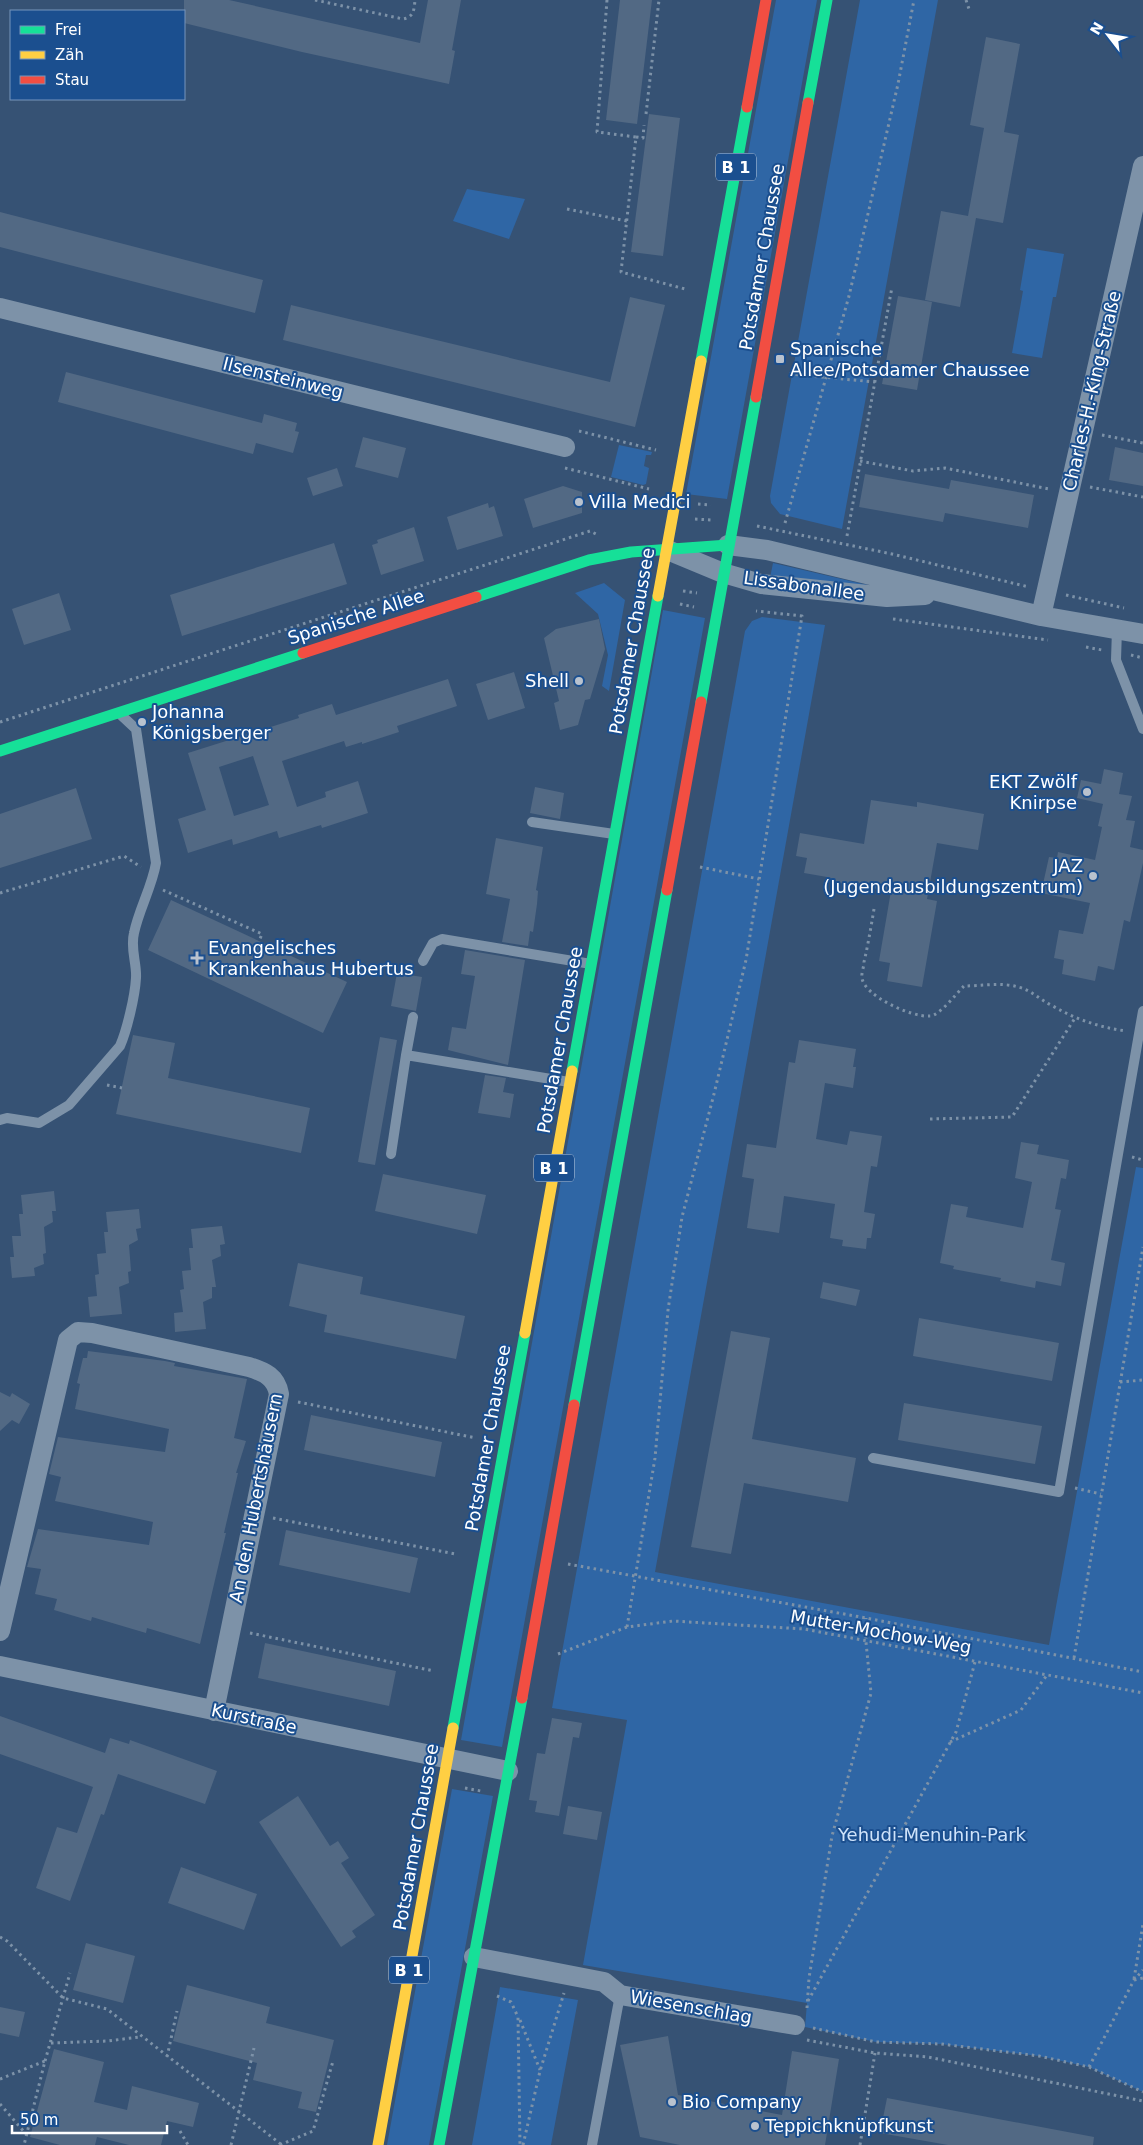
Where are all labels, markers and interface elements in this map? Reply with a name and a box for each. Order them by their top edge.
legend [10,10,185,100]
north arrow [1083,10,1133,60]
text: N [1087,19,1107,37]
text: Frei [55,21,82,39]
text: Zäh [55,46,84,64]
text: Stau [55,71,89,89]
road number: B 1 [716,154,756,180]
street label: Potsdamer Chaussee [735,162,788,352]
street label: Charles-H.-King-Straße [1058,289,1125,493]
place label: Spanische Allee/Potsdamer Chaussee [790,338,1030,380]
street label: Ilsensteinweg [221,352,345,403]
marker: Spanische Allee/Potsdamer Chaussee [774,353,786,365]
place label: Villa Medici [589,491,691,512]
marker: Villa Medici [573,496,585,508]
street label: Potsdamer Chaussee [605,546,658,736]
street label: Lissabonallee [742,567,866,604]
street label: Spanische Allee [285,585,427,648]
place label: Shell [525,670,569,691]
marker: Shell [573,675,585,687]
place label: Johanna Königsberger [151,701,271,743]
marker: Johanna Königsberger [136,716,148,728]
place label: EKT Zwölf Knirpse [989,771,1078,813]
marker: EKT Zwölf Knirpse [1081,786,1093,798]
place label: JAZ (Jugendausbildungszentrum) [823,855,1083,897]
marker: JAZ (Jugendausbildungszentrum) [1087,870,1099,882]
place label: Evangelisches Krankenhaus Hubertus [208,937,414,979]
street label: Potsdamer Chaussee [533,945,586,1135]
marker: Evangelisches Krankenhaus Hubertus [190,951,204,965]
road number: B 1 [534,1154,574,1182]
street label: Potsdamer Chaussee [461,1343,514,1533]
street label: An den Hubertshäusern [225,1391,286,1605]
street label: Mutter-Mochow-Weg [789,1605,973,1658]
street label: Kurstraße [209,1699,299,1738]
street label: Potsdamer Chaussee [389,1742,442,1932]
park label: Yehudi-Menuhin-Park [837,1824,1027,1845]
road number: B 1 [389,1956,429,1984]
street label: Wiesenschlag [628,1985,754,2028]
place label: Bio Company [682,2091,802,2112]
marker: Bio Company [666,2096,678,2108]
scale bar [12,2102,168,2134]
text: 50 m [20,2111,58,2129]
place label: Teppichknüpfkunst [764,2115,933,2136]
marker: Teppichknüpfkunst [749,2120,761,2132]

